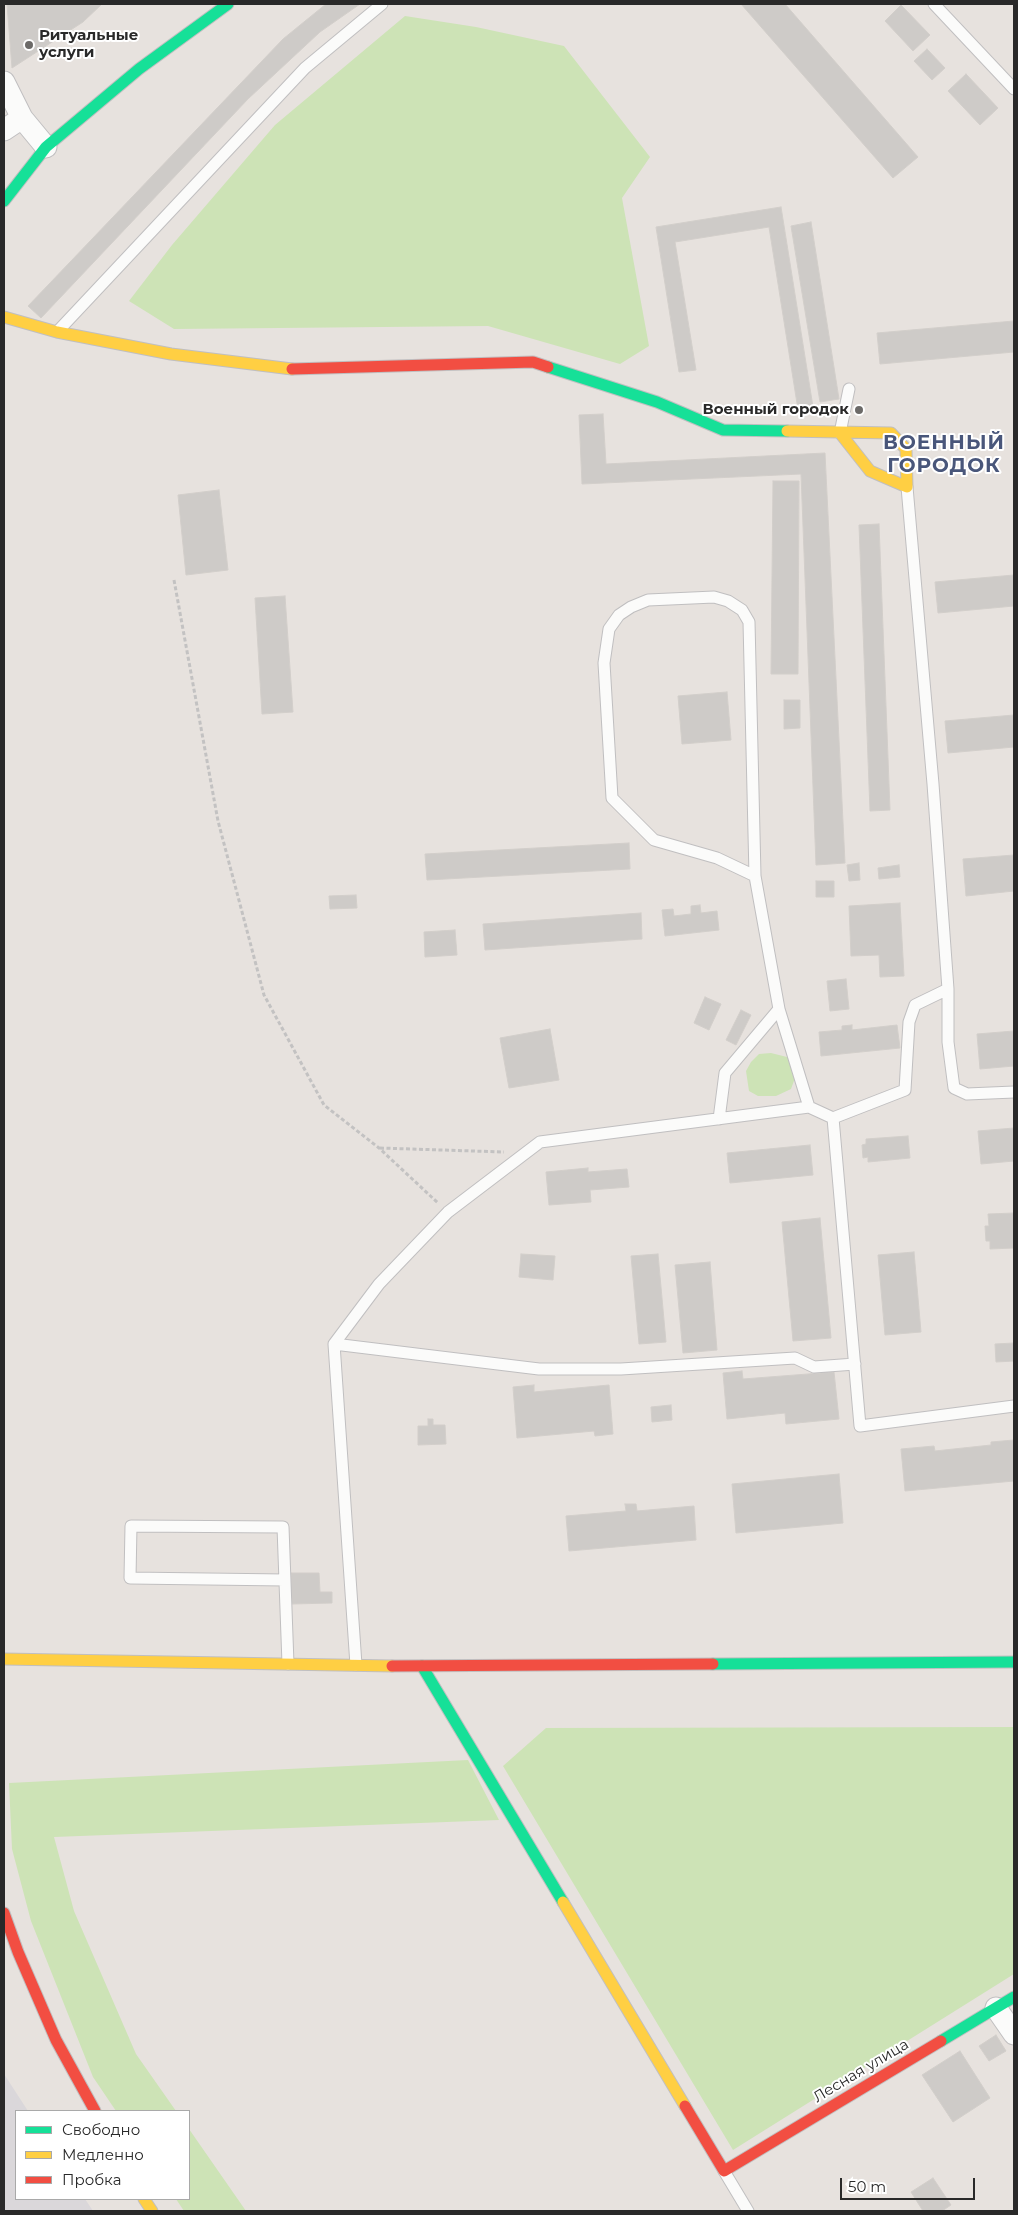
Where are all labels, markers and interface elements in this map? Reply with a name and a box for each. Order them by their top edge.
place label: Ритуальные услуги [39,27,138,62]
marker: Ритуальные услуги [23,39,35,51]
place label: Военный городок [703,401,849,419]
marker: Военный городок [853,404,865,416]
district label: ВОЕННЫЙ ГОРОДОК [882,431,1006,478]
street label: Лесная улица [810,2035,912,2107]
legend [15,2110,190,2200]
text: Свободно [62,2120,140,2139]
text: Медленно [62,2145,144,2164]
scale bar [843,2168,978,2200]
text: Пробка [62,2170,121,2189]
text: 50 m [848,2177,886,2196]

